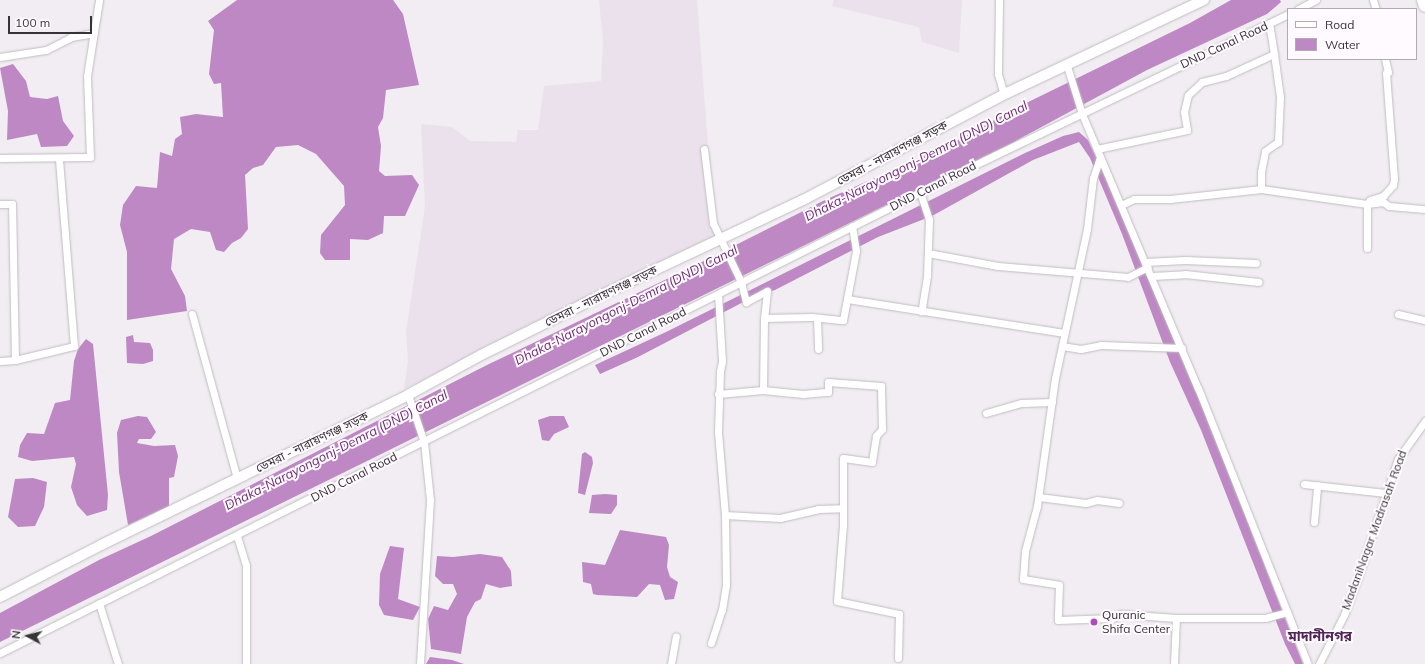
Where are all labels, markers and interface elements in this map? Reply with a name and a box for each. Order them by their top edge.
scale bar [10,8,94,34]
legend [1287,8,1417,60]
text: 100 m [15,15,50,30]
text: Road [1325,17,1354,32]
street label: DND Canal Road [1178,18,1270,72]
text: Water [1325,37,1360,52]
water label: Dhaka-Narayongonj-Demra (DND) Canal [802,98,1030,224]
street label: ডেমরা - নারায়ণগঞ্জ সড়ক [834,118,950,188]
street label: DND Canal Road [887,158,979,214]
water label: Dhaka-Narayongonj-Demra (DND) Canal [512,242,740,368]
street label: ডেমরা - নারায়ণগঞ্জ সড়ক [542,262,660,330]
street label: DND Canal Road [597,304,689,360]
water label: Dhaka-Narayongonj-Demra (DND) Canal [222,387,450,513]
street label: ডেমরা - নারায়ণগঞ্জ সড়ক [253,408,371,476]
street label: MadaniNagar Madrasah Road [1338,448,1410,612]
street label: DND Canal Road [308,449,400,505]
place label: Quranic Shifa Center [1102,608,1170,636]
north arrow [8,616,48,656]
marker: Quranic Shifa Center [1089,617,1099,627]
district label: মাদানীনগর [1288,628,1352,644]
text: N [9,630,24,640]

